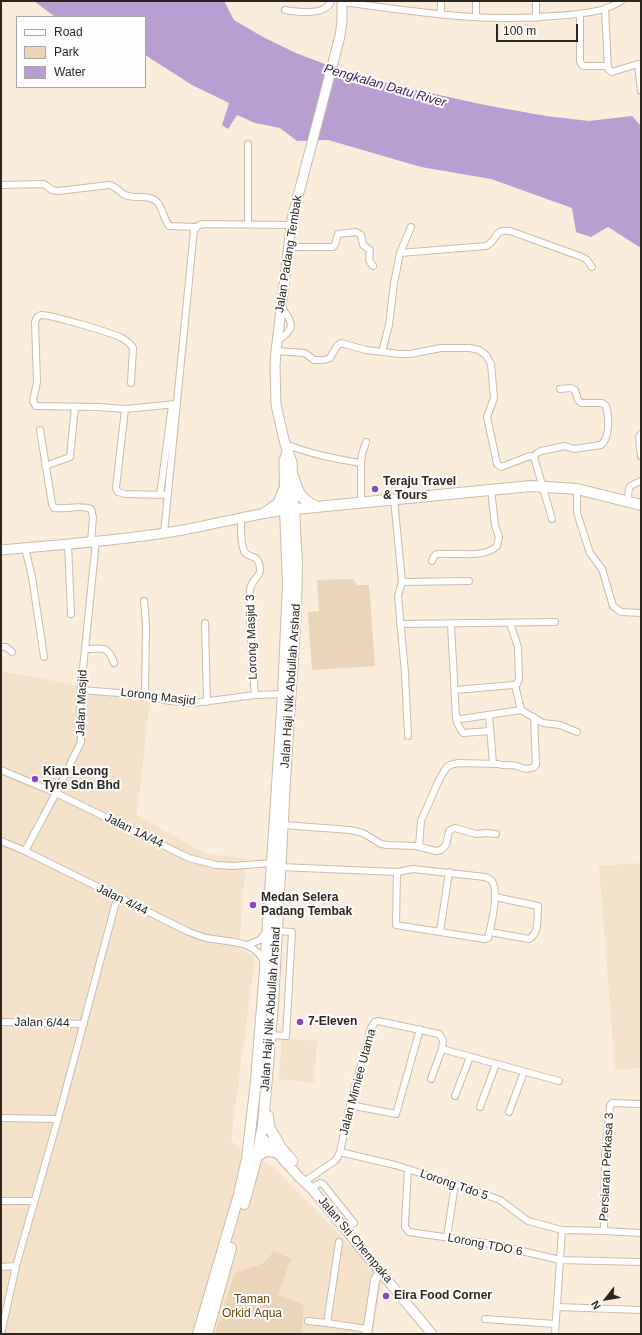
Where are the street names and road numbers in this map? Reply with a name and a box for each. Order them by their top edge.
street label: Jalan Padang Tembak [273,194,305,314]
street label: Lorong Masjid 3 [243,594,261,680]
street label: Jalan Haji Nik Abdullah Arshad [278,603,304,769]
street label: Jalan Masjid [74,669,90,737]
street label: Lorong Masjid [120,685,196,709]
street label: Jalan 1A/44 [102,811,166,851]
street label: Jalan 4/44 [94,881,150,919]
street label: Jalan Haji Nik Abdullah Arshad [258,926,284,1092]
street label: Jalan 6/44 [14,1015,70,1031]
street label: Jalan Mimiee Utama [337,1027,379,1137]
street label: Persiaran Perkasa 3 [597,1112,617,1222]
street label: Lorong Tdo 5 [418,1167,490,1203]
street label: Jalan Sri Chempaka [315,1194,395,1286]
street label: Lorong TDO 6 [446,1231,524,1259]

